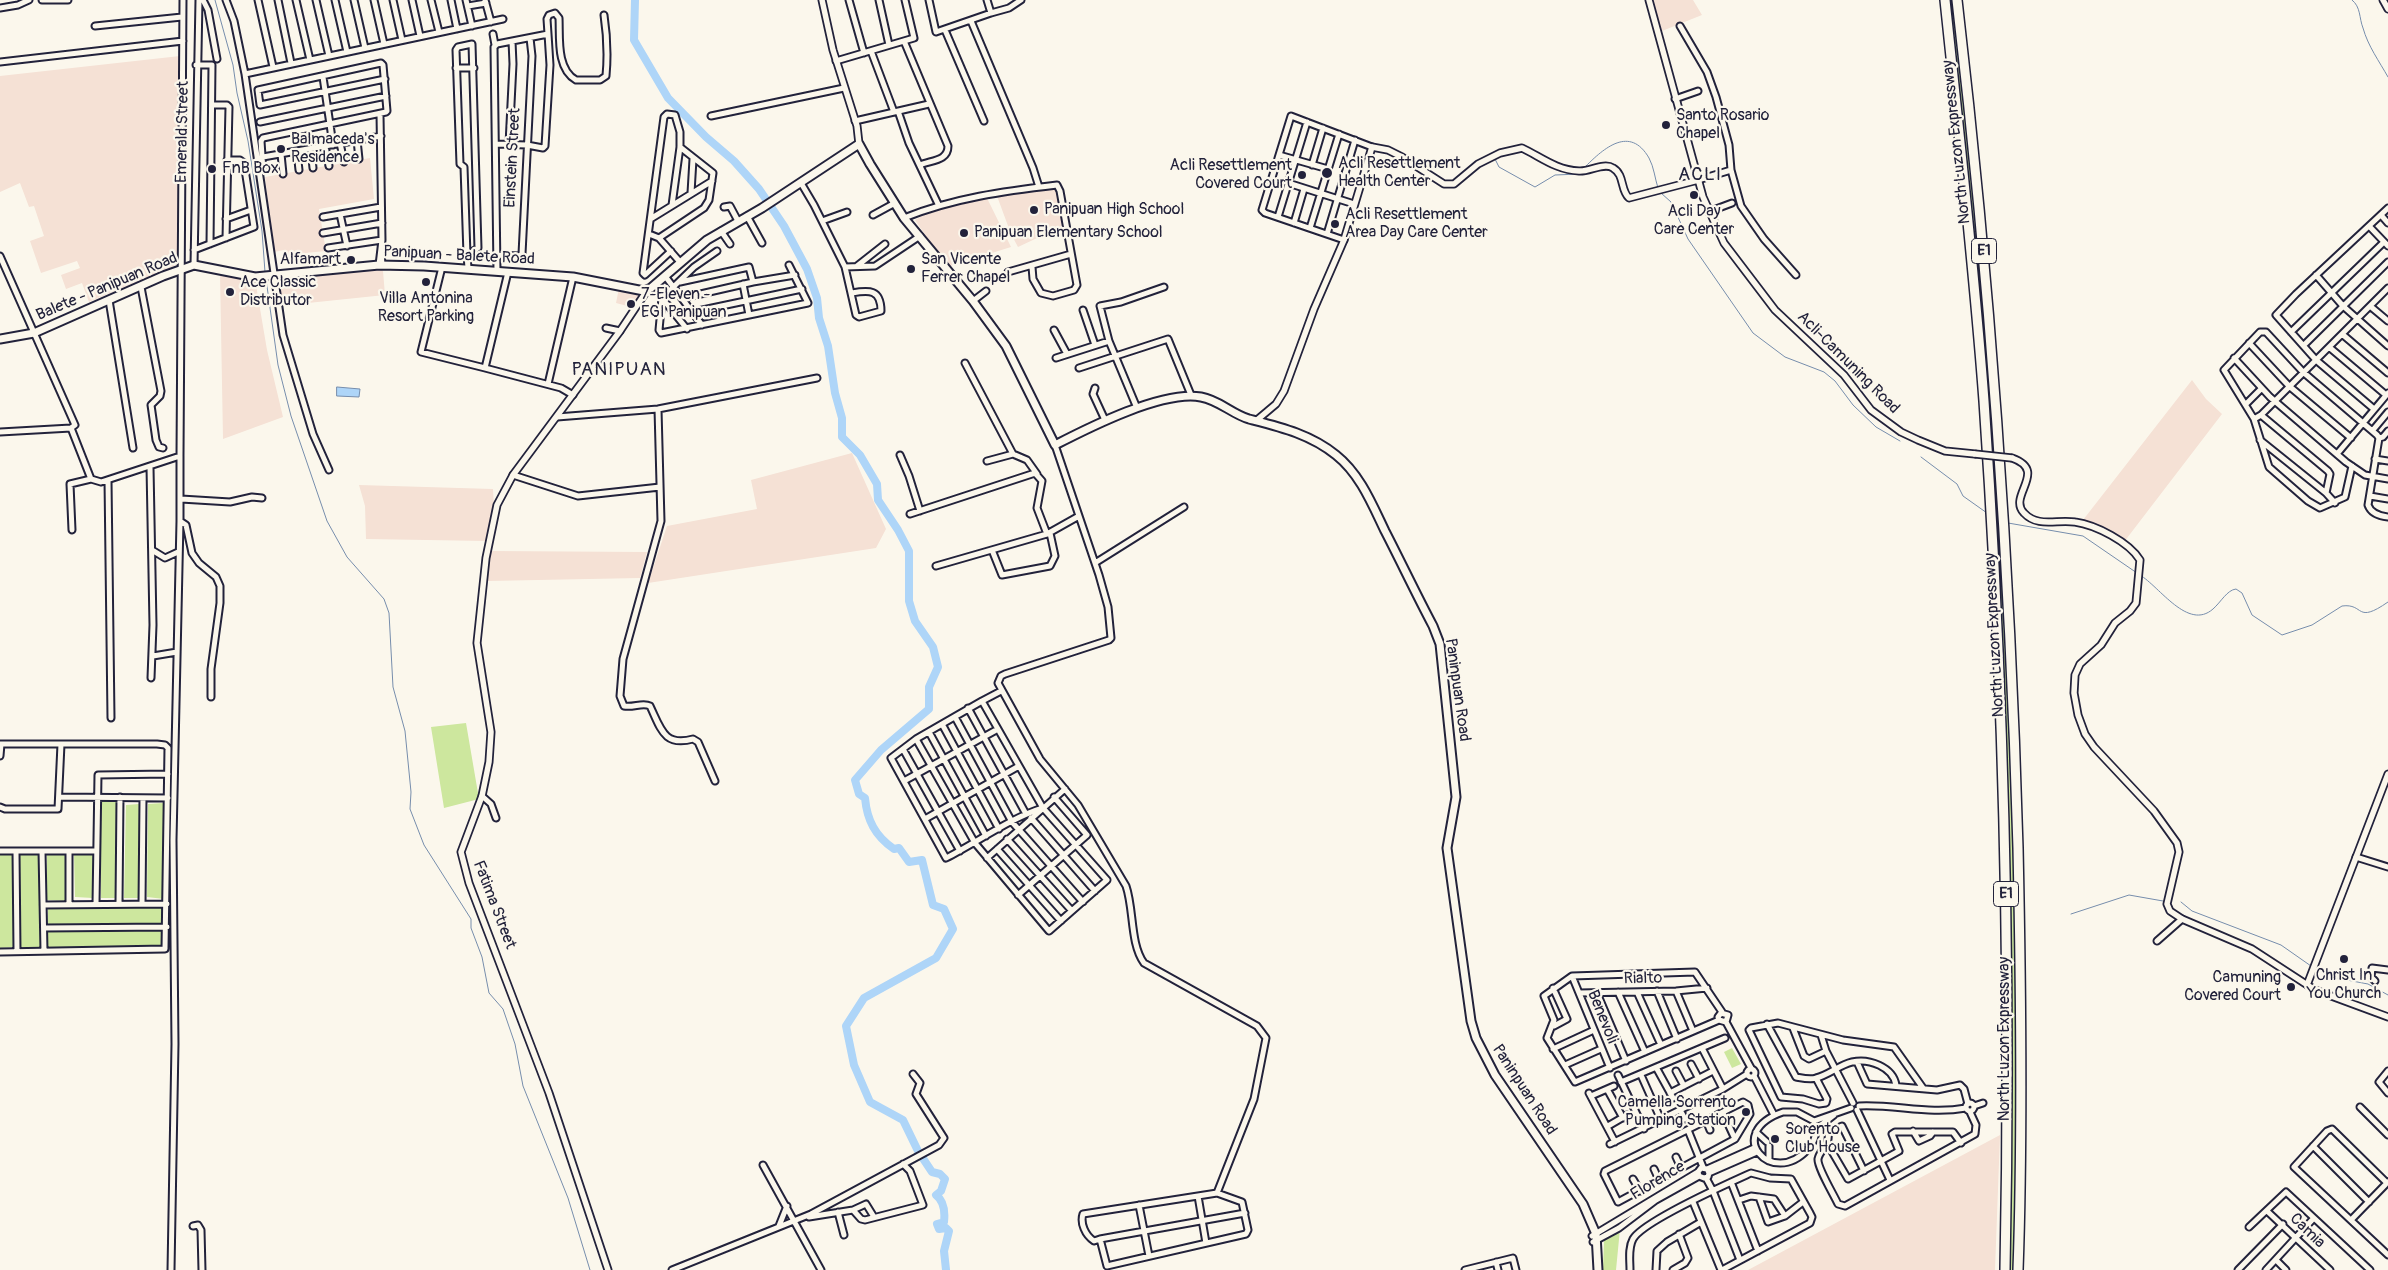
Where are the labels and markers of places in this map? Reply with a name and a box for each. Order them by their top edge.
place label: Santo Rosario Chapel [1676,106,1769,144]
marker: Santo Rosario Chapel [1660,119,1672,131]
place label: Balmaceda's Residence [291,130,375,168]
marker: Balmaceda's Residence [275,143,287,155]
place label: Acli Resettlement Health Center [1338,154,1460,192]
place label: Acli Resettlement Covered Court [1170,156,1292,194]
place label: FnB Box [222,159,279,179]
marker: FnB Box [206,163,218,175]
marker: Acli Resettlement Health Center [1320,166,1334,180]
marker: Acli Resettlement Covered Court [1296,169,1308,181]
marker: Acli Day Care Center [1688,189,1700,201]
place label: Panipuan High School [1044,200,1184,220]
place label: Acli Day Care Center [1654,202,1734,240]
marker: Panipuan High School [1028,204,1040,216]
place label: Acli Resettlement Area Day Care Center [1345,205,1488,243]
marker: Acli Resettlement Area Day Care Center [1329,218,1341,230]
place label: Panipuan Elementary School [974,223,1163,243]
marker: Panipuan Elementary School [958,227,970,239]
place label: Alfamart [280,250,341,270]
place label: San Vicente Ferrer Chapel [921,250,1010,288]
marker: Alfamart [345,254,357,266]
marker: San Vicente Ferrer Chapel [905,263,917,275]
place label: Ace Classic Distributor [240,273,316,311]
marker: Villa Antonina Resort Parking [420,276,432,288]
place label: 7-Eleven - EGI Panipuan [641,285,727,323]
marker: Ace Classic Distributor [224,286,236,298]
place label: Villa Antonina Resort Parking [378,289,474,327]
marker: 7-Eleven - EGI Panipuan [625,298,637,310]
marker: Christ In You Church [2338,953,2350,965]
place label: Christ In You Church [2307,966,2381,1004]
place label: Camuning Covered Court [2184,968,2281,1006]
marker: Camuning Covered Court [2285,981,2297,993]
place label: Camella Sorrento Pumping Station [1618,1093,1736,1131]
marker: Camella Sorrento Pumping Station [1740,1106,1752,1118]
place label: Sorento Club House [1785,1120,1860,1158]
marker: Sorento Club House [1769,1133,1781,1145]

